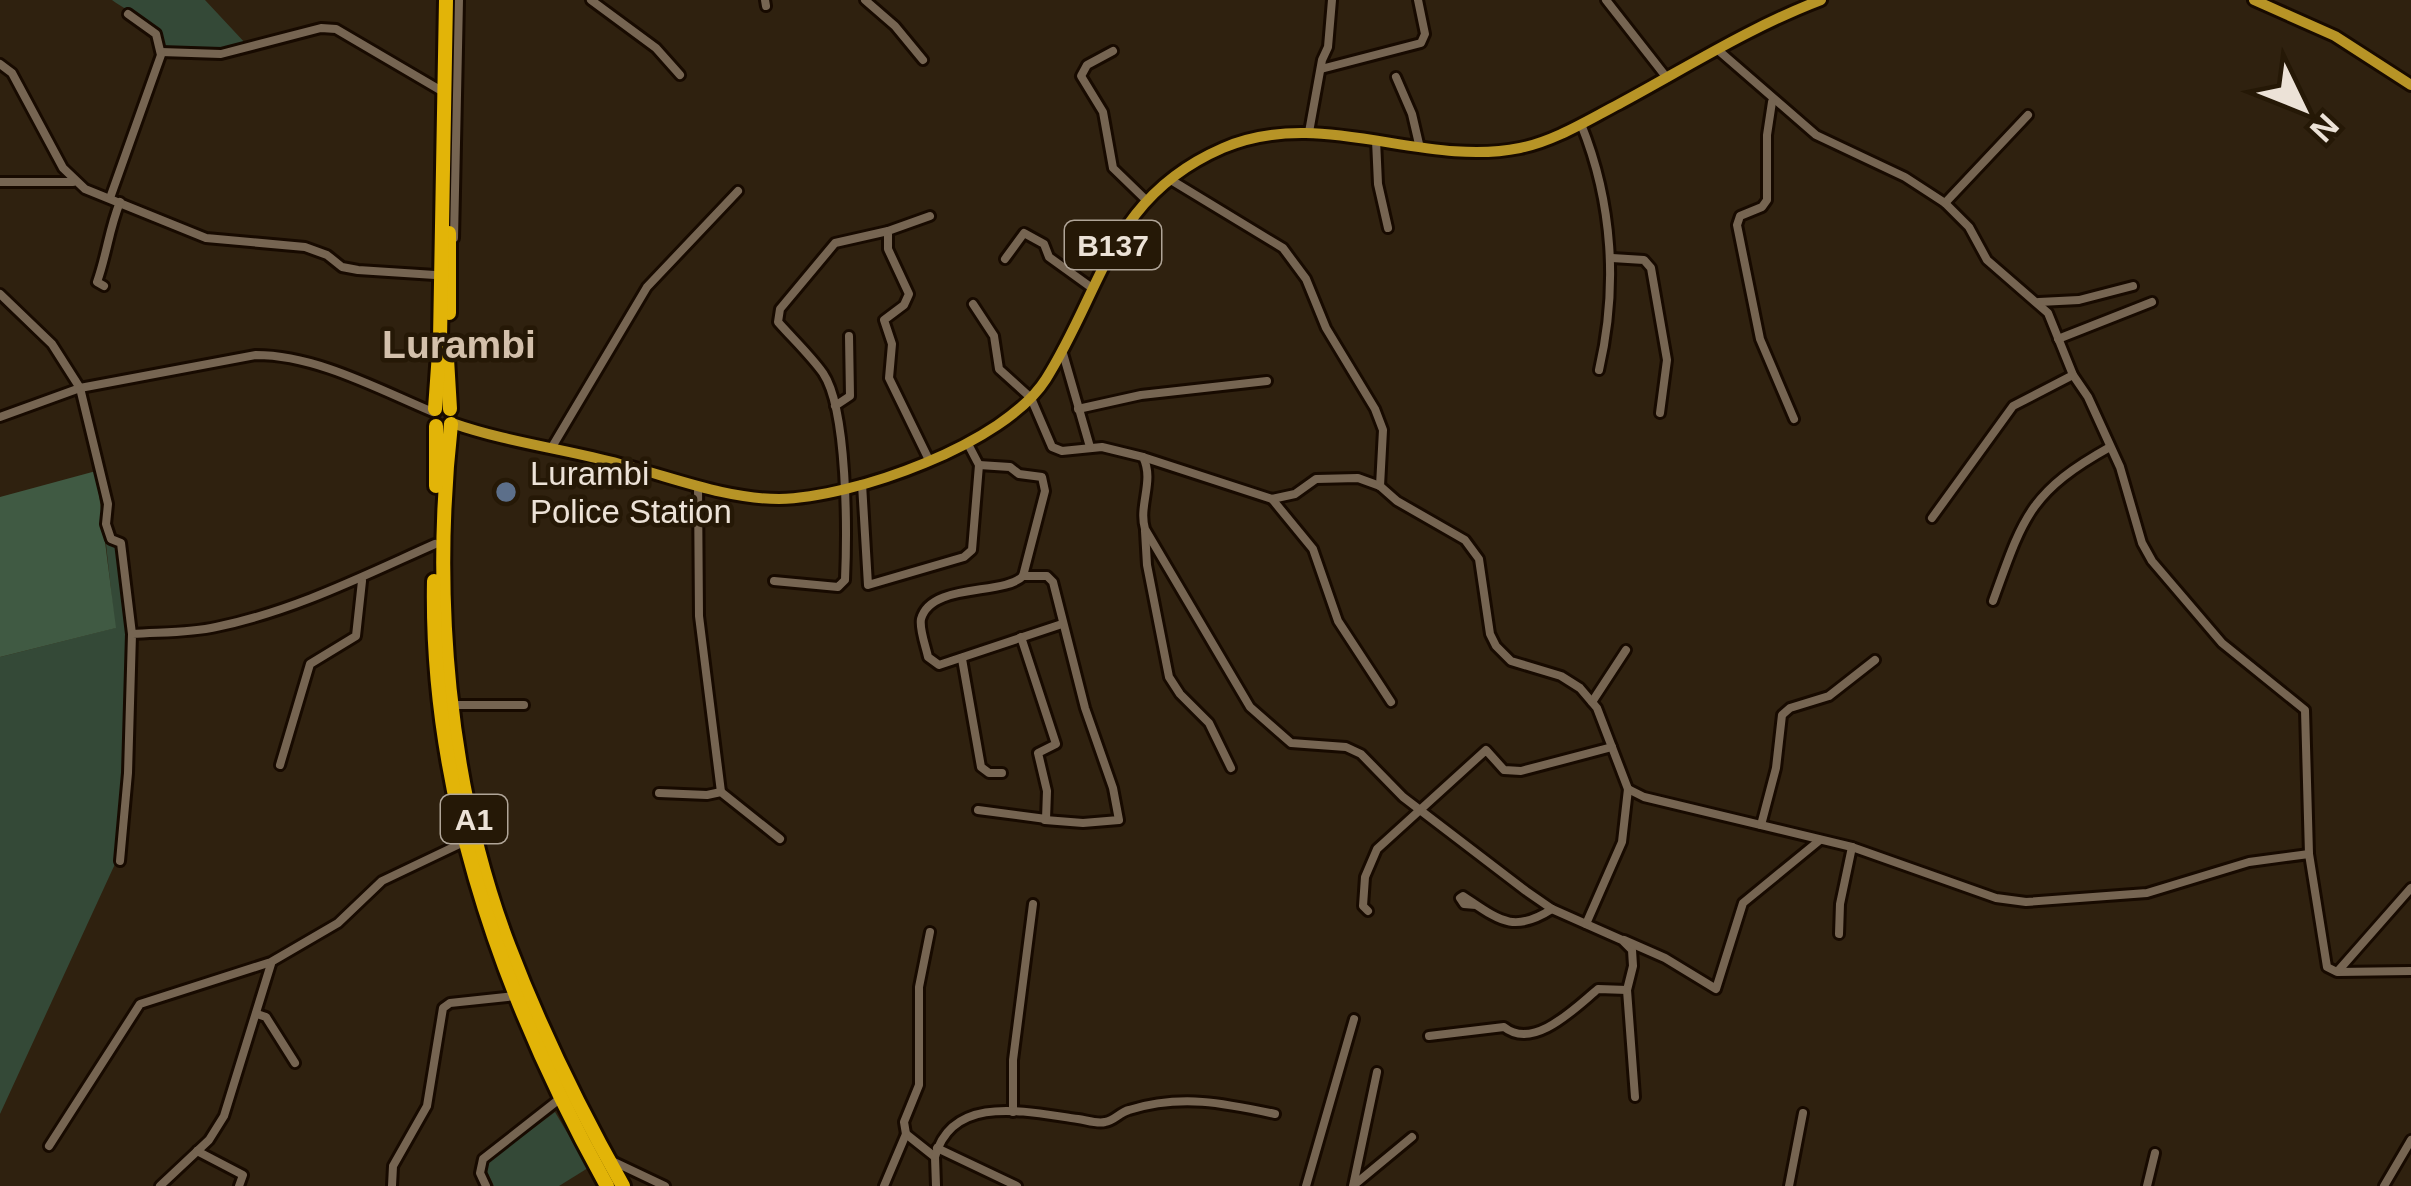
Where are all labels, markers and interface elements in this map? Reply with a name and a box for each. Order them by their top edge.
north arrow [2243,48,2363,168]
text: N [2303,107,2346,149]
road number: B137 [1065,221,1161,269]
district label: Lurambi [382,323,536,366]
place label: Lurambi Police Station [530,455,732,530]
marker: Lurambi Police Station [493,479,519,505]
road number: A1 [441,795,507,843]

